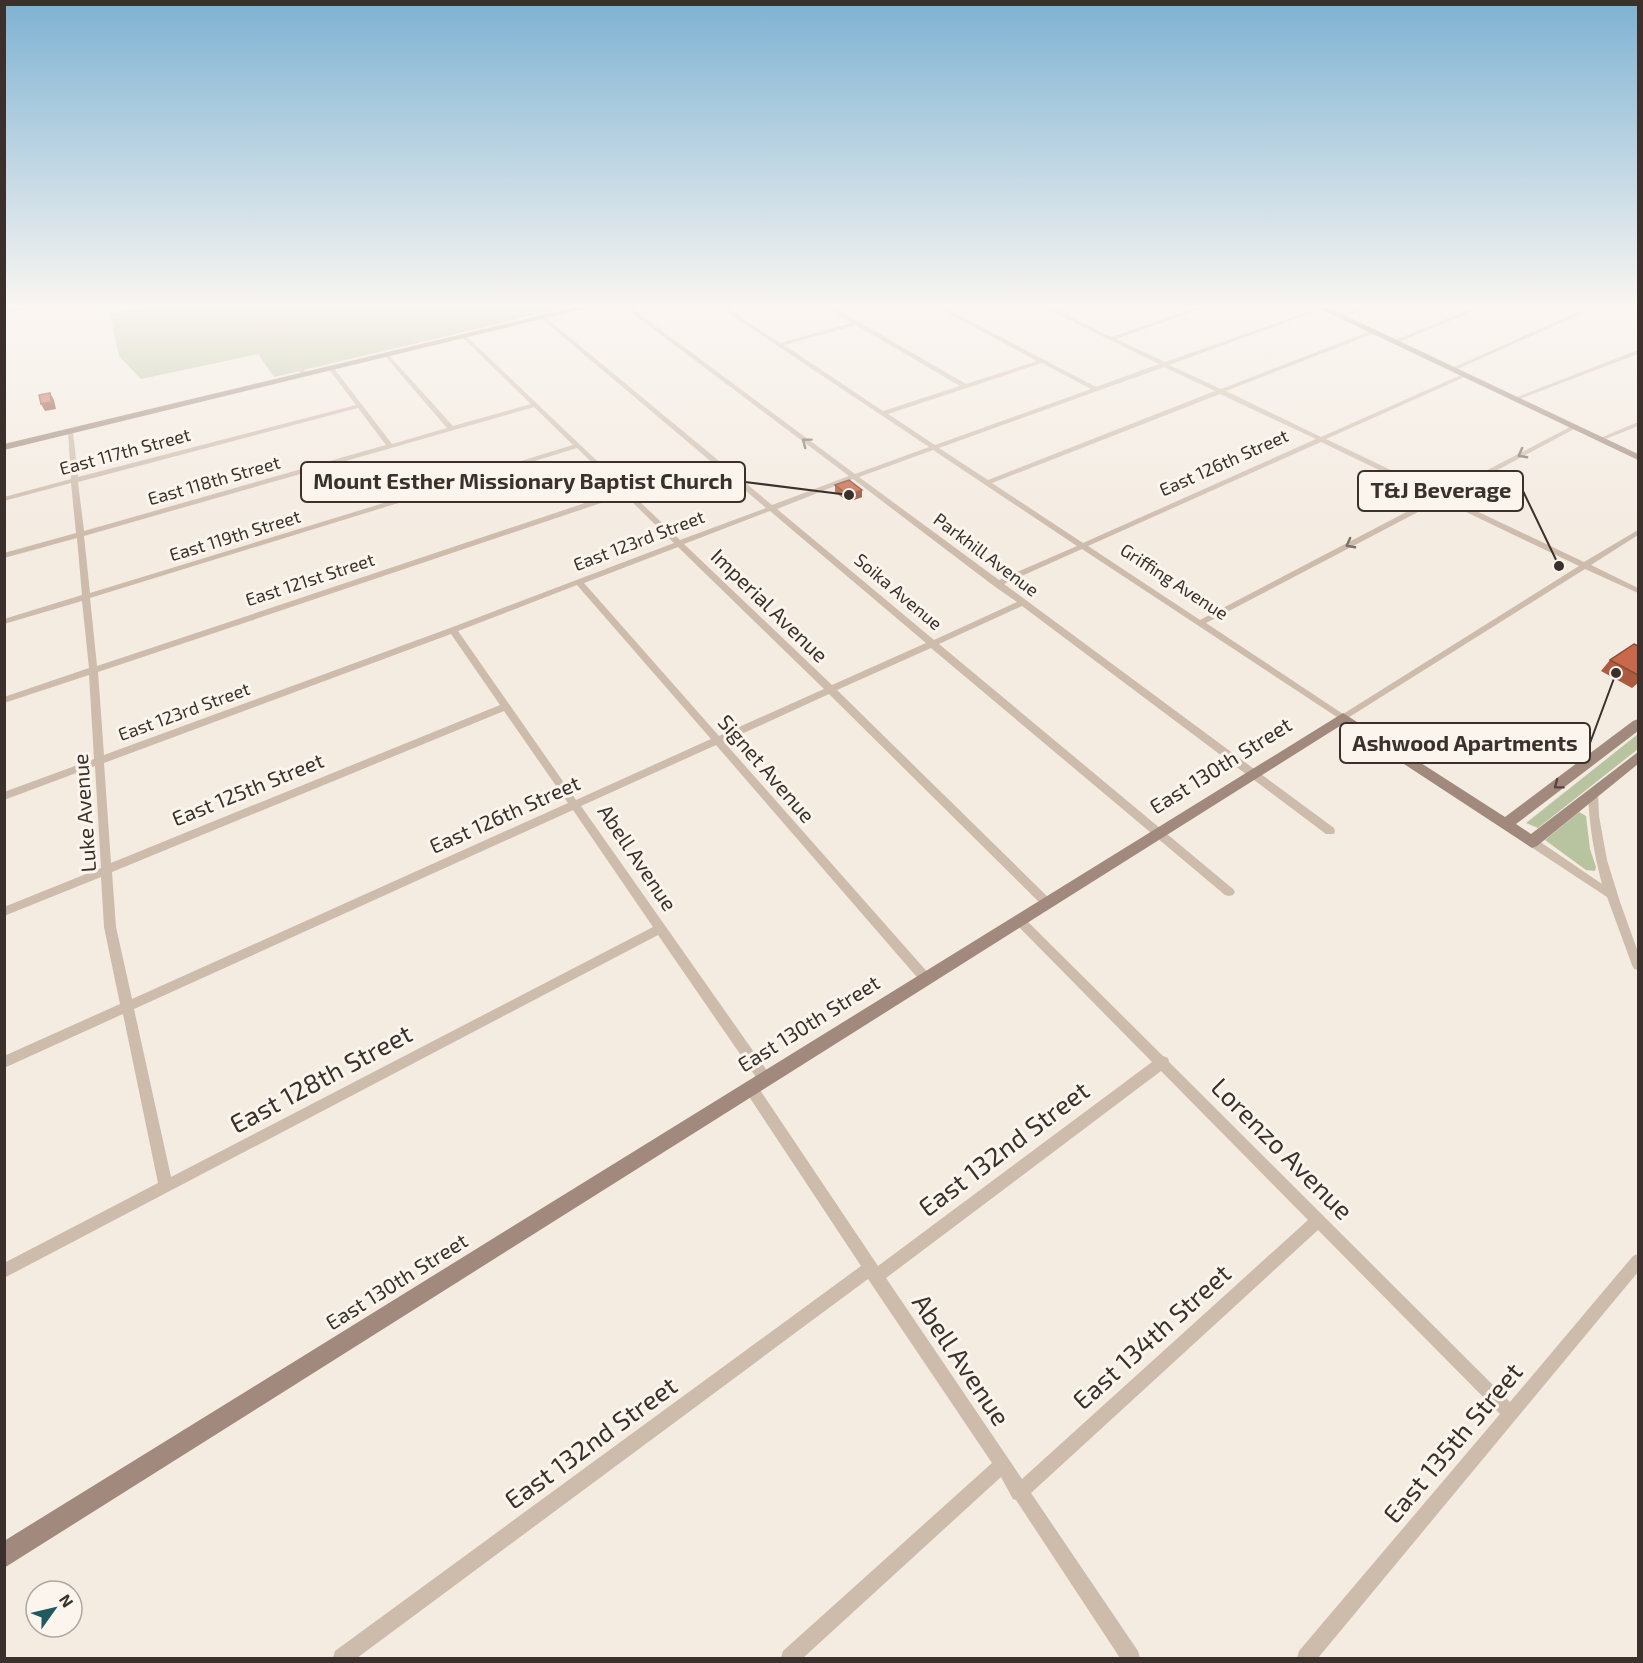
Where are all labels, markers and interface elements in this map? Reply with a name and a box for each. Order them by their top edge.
street label: East 117th Street [57,423,193,479]
street label: East 126th Street [1156,424,1292,500]
one-way arrow [802,438,813,449]
one-way arrow [1518,447,1529,458]
street label: East 118th Street [145,451,283,509]
callout: Mount Esther Missionary Baptist Church [301,462,745,502]
text: Mount Esther Missionary Baptist Church [313,467,733,494]
callout: T&J Beverage [1358,471,1523,511]
text: T&J Beverage [1370,476,1512,502]
street label: East 119th Street [166,505,303,565]
street label: East 123rd Street [570,505,707,575]
street label: Parkhill Avenue [930,508,1043,601]
one-way arrow [1345,537,1356,548]
street label: Griffing Avenue [1117,538,1233,624]
street label: Imperial Avenue [706,543,834,667]
street label: East 121st Street [242,548,377,610]
street label: Soika Avenue [850,548,947,634]
street label: East 123rd Street [115,677,253,745]
street label: Signet Avenue [713,709,821,827]
street label: East 130th Street [1145,711,1296,818]
callout: Ashwood Apartments [1340,723,1590,763]
text: Ashwood Apartments [1352,729,1578,755]
street label: East 125th Street [168,747,327,830]
street label: Luke Avenue [67,753,100,873]
street label: East 126th Street [425,769,583,858]
one-way arrow [1554,778,1565,789]
street label: Abell Avenue [594,799,683,915]
street label: East 130th Street [733,969,884,1076]
street label: East 128th Street [224,1017,417,1139]
street label: Lorenzo Avenue [1206,1071,1360,1225]
street label: East 132nd Street [912,1074,1094,1222]
street label: East 130th Street [321,1227,472,1334]
street label: East 134th Street [1066,1257,1236,1415]
street label: Abell Avenue [907,1287,1018,1431]
street label: East 135th Street [1376,1356,1528,1528]
street label: East 132nd Street [498,1369,682,1515]
north arrow [24,1579,84,1639]
text: N [56,1590,78,1610]

